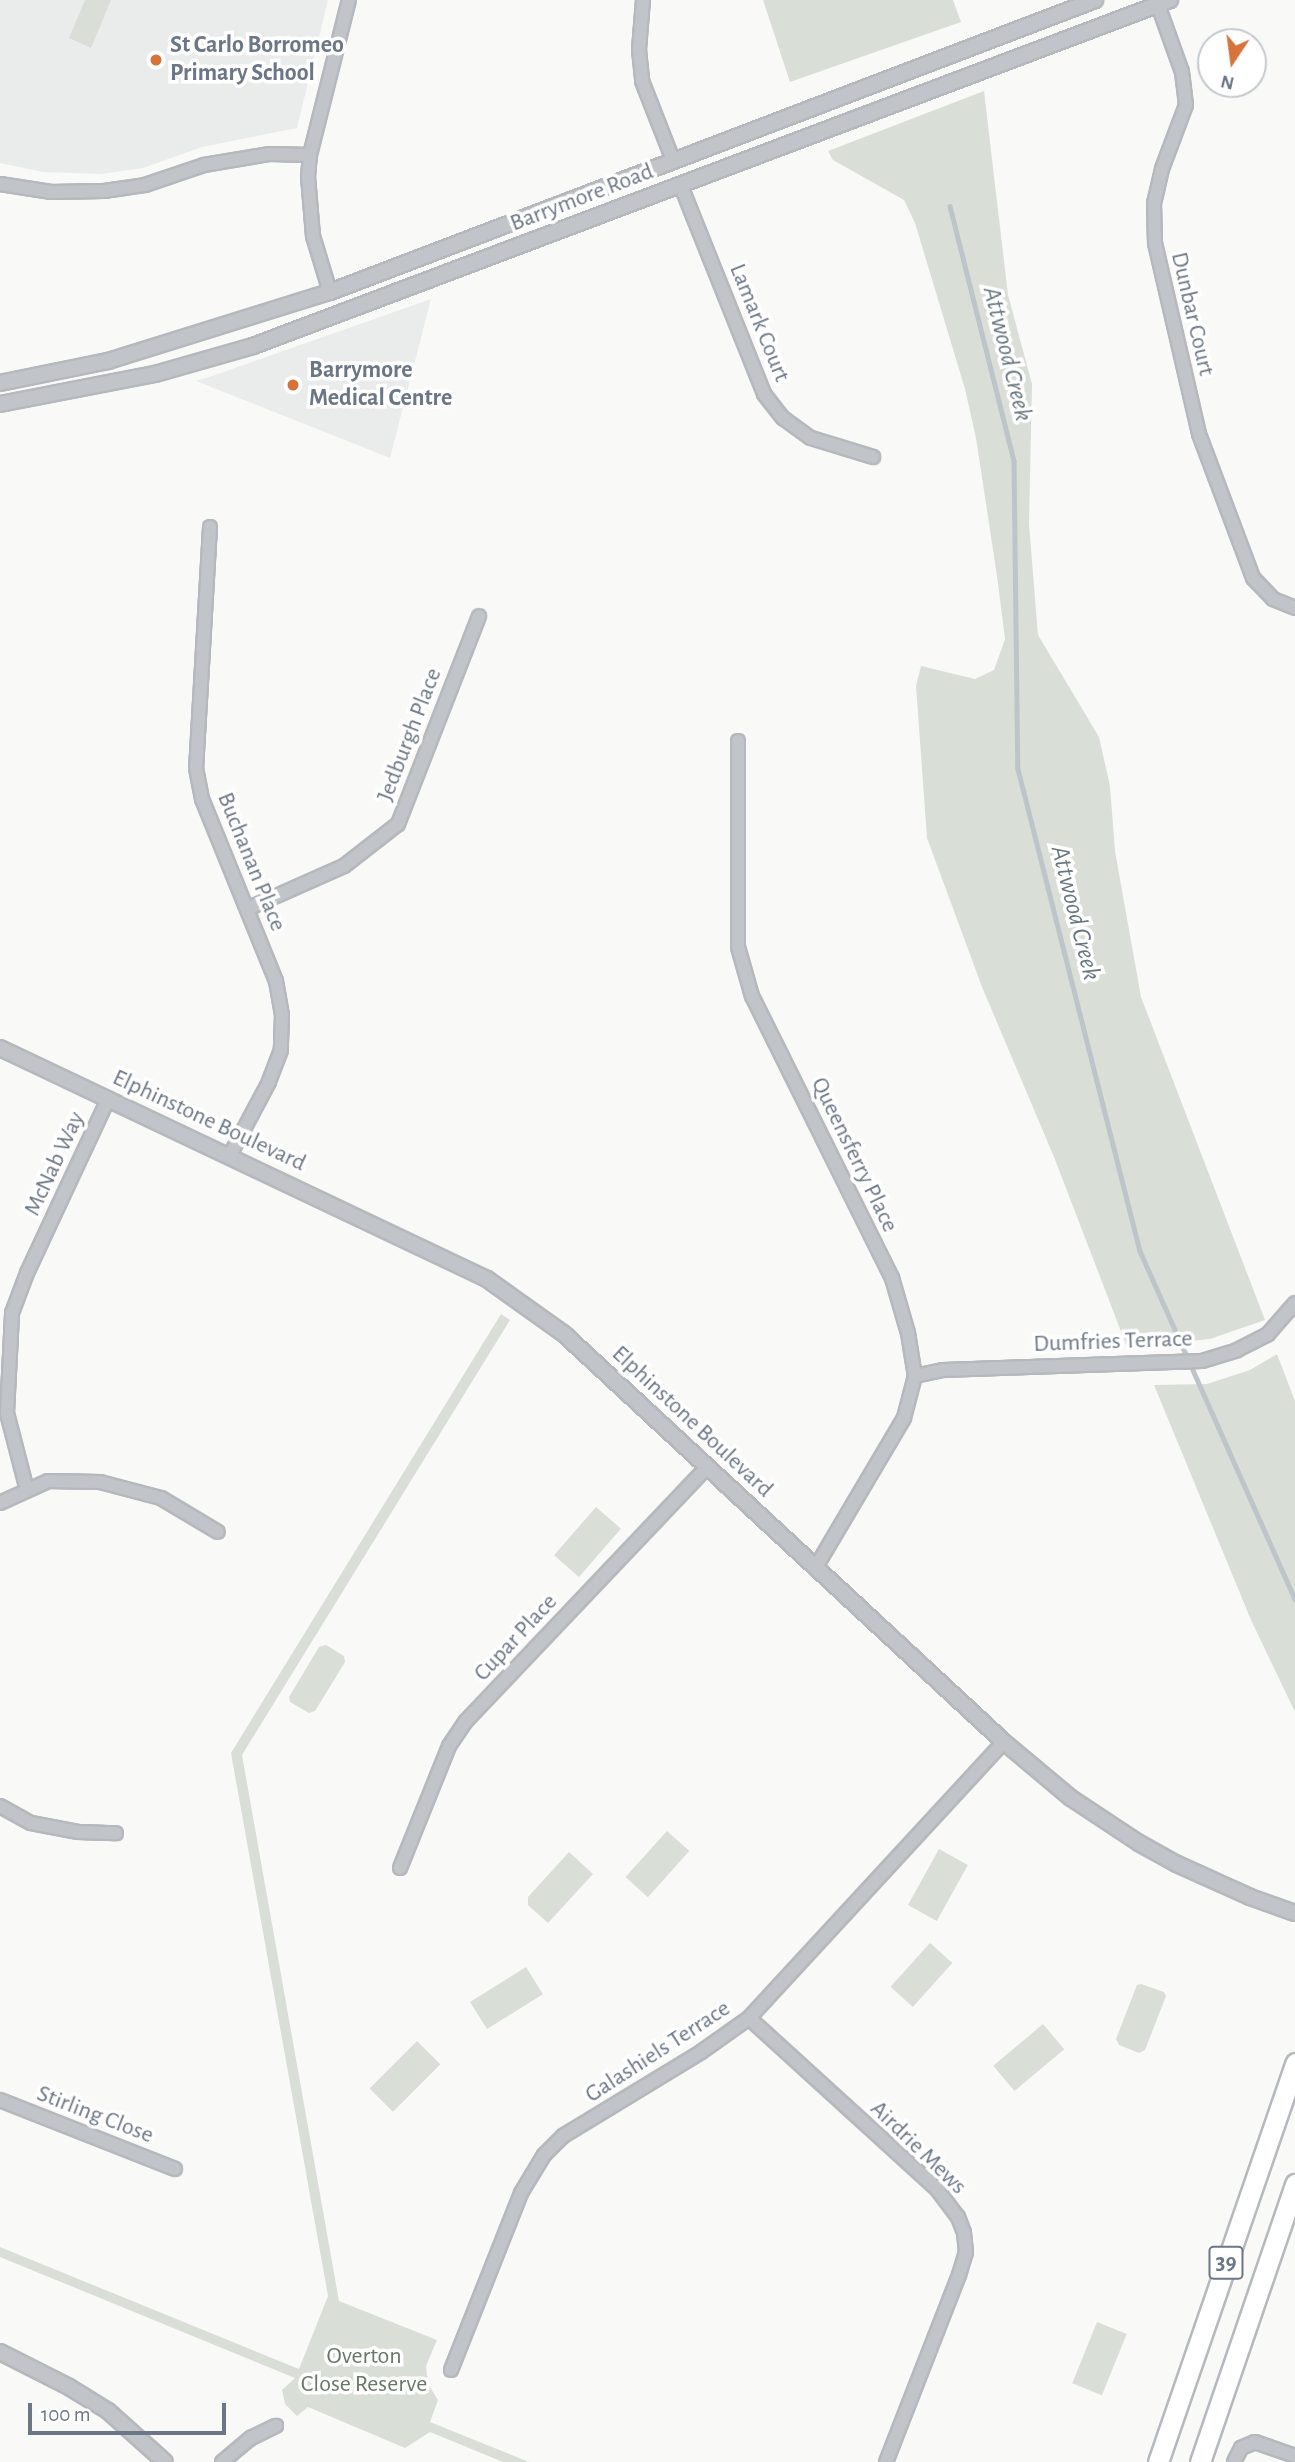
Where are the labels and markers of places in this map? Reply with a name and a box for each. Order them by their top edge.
place label: St Carlo Borromeo Primary School [170,32,344,88]
marker: St Carlo Borromeo Primary School [148,52,164,68]
place label: Barrymore Medical Centre [309,357,452,413]
marker: Barrymore Medical Centre [283,375,303,395]

